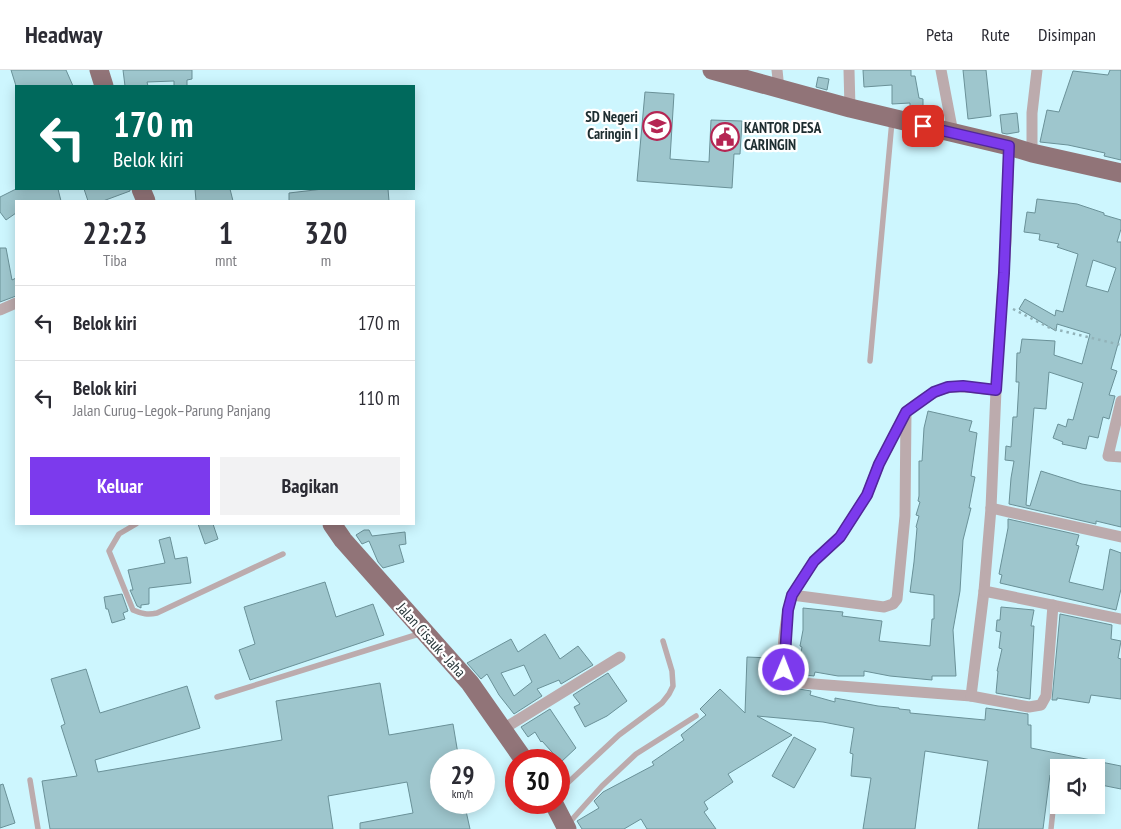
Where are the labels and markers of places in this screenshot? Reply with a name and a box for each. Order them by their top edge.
pin [902,105,944,147]
place label: SD Negeri Caringin I [585,107,638,143]
school or university icon: SD Negeri Caringin I [642,111,672,141]
place label: KANTOR DESA CARINGIN [744,118,822,154]
public building icon: KANTOR DESA CARINGIN [710,122,740,152]

